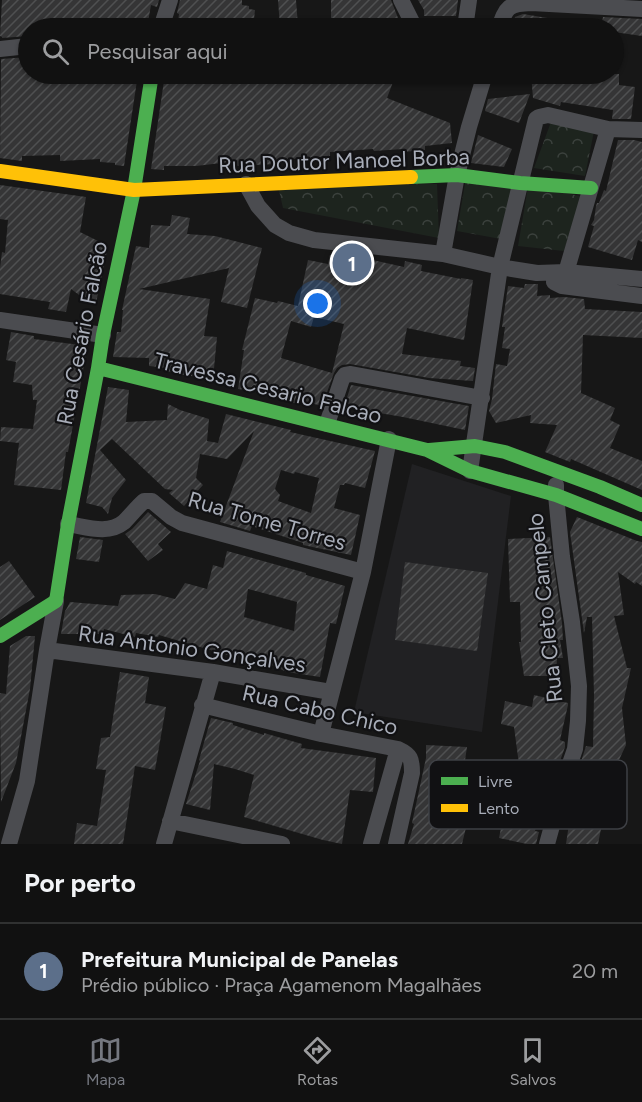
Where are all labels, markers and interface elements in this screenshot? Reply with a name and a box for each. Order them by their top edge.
search box [18,18,624,84]
icon: search [39,35,72,68]
text: Pesquisar aqui [87,38,228,65]
street label: Rua Doutor Manoel Borba [218,143,470,179]
street label: Rua Cesário Falcão [51,239,113,427]
pin: 1 [332,240,372,286]
your location [303,289,332,318]
street label: Travessa Cesario Falcao [151,347,385,429]
street label: Rua Tome Torres [185,486,349,556]
street label: Rua Cleto Campelo [522,512,568,704]
street label: Rua Antonio Gonçalves [76,620,308,678]
street label: Rua Cabo Chico [240,679,400,741]
legend [429,760,627,829]
text: Livre [478,772,513,791]
text: Lento [478,799,519,818]
text: Por perto [24,867,136,899]
text: Prefeitura Municipal de Panelas [81,946,398,973]
text: 1 [39,959,48,983]
text: 20 m [572,959,618,983]
text: Prédio público · Praça Agamenom Magalhães [81,973,482,997]
tab: Mapa [86,1034,125,1089]
tab: Rotas [297,1034,338,1089]
tab: Salvos [510,1034,556,1089]

